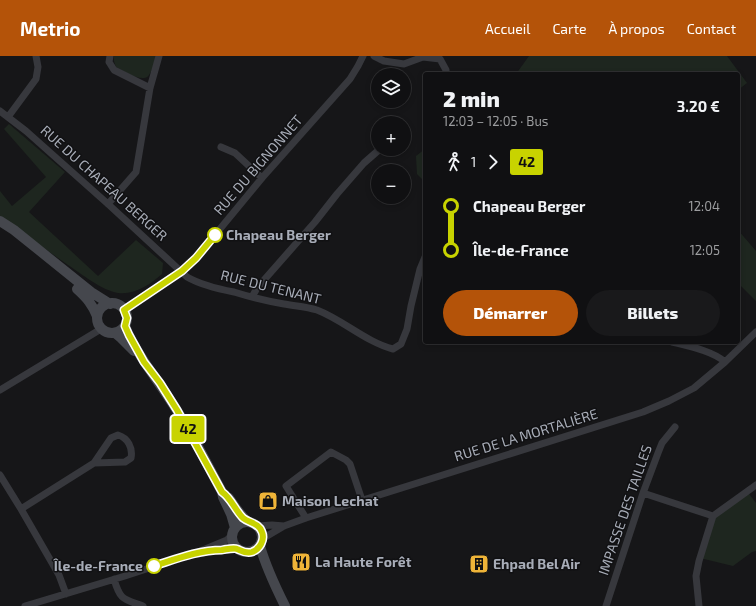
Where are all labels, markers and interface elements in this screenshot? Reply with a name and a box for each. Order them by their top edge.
text: Metrio [20,17,80,40]
text: Accueil [485,20,530,37]
text: Carte [552,20,587,37]
text: À propos [609,20,665,37]
text: Contact [687,20,736,37]
map controls [371,68,411,204]
button: layers [371,68,411,108]
text: 2 min [443,85,500,111]
text: 3.20 € [677,97,720,115]
street label: RUE DU BIGNONNET [210,111,306,218]
text: 12:03 – 12:05 · Bus [443,113,548,129]
button: + [371,116,411,156]
street label: RUE DU CHAPEAU BERGER [38,121,171,244]
icon: walk [443,151,465,173]
icon: forward [482,151,504,173]
text: 42 [518,153,535,170]
text: 1 [471,154,476,170]
button: − [371,164,411,204]
text: Chapeau Berger [473,197,585,215]
text: 12:04 [689,198,720,214]
place label: Chapeau Berger [226,226,331,243]
marker: Chapeau Berger [207,227,223,243]
text: Île-de-France [473,241,569,259]
text: 12:05 [690,242,720,258]
street label: RUE DU TENANT [219,266,323,307]
button: Démarrer [443,290,578,336]
button: Billets [586,290,720,336]
street label: RUE DE LA MORTALIÈRE [452,405,600,464]
line badge: 42 [170,416,206,442]
text: 42 [179,420,197,437]
street label: IMPASSE DES TAILLES [594,442,655,577]
shop icon: Maison Lechat [257,490,279,512]
place label: Maison Lechat [282,492,379,509]
restaurant icon: La Haute Forêt [290,551,312,573]
place label: La Haute Forêt [315,553,412,570]
building icon: Ehpad Bel Air [468,553,490,575]
place label: Ehpad Bel Air [493,555,580,572]
place label: Île-de-France [53,557,143,574]
marker: Île-de-France [146,558,162,574]

